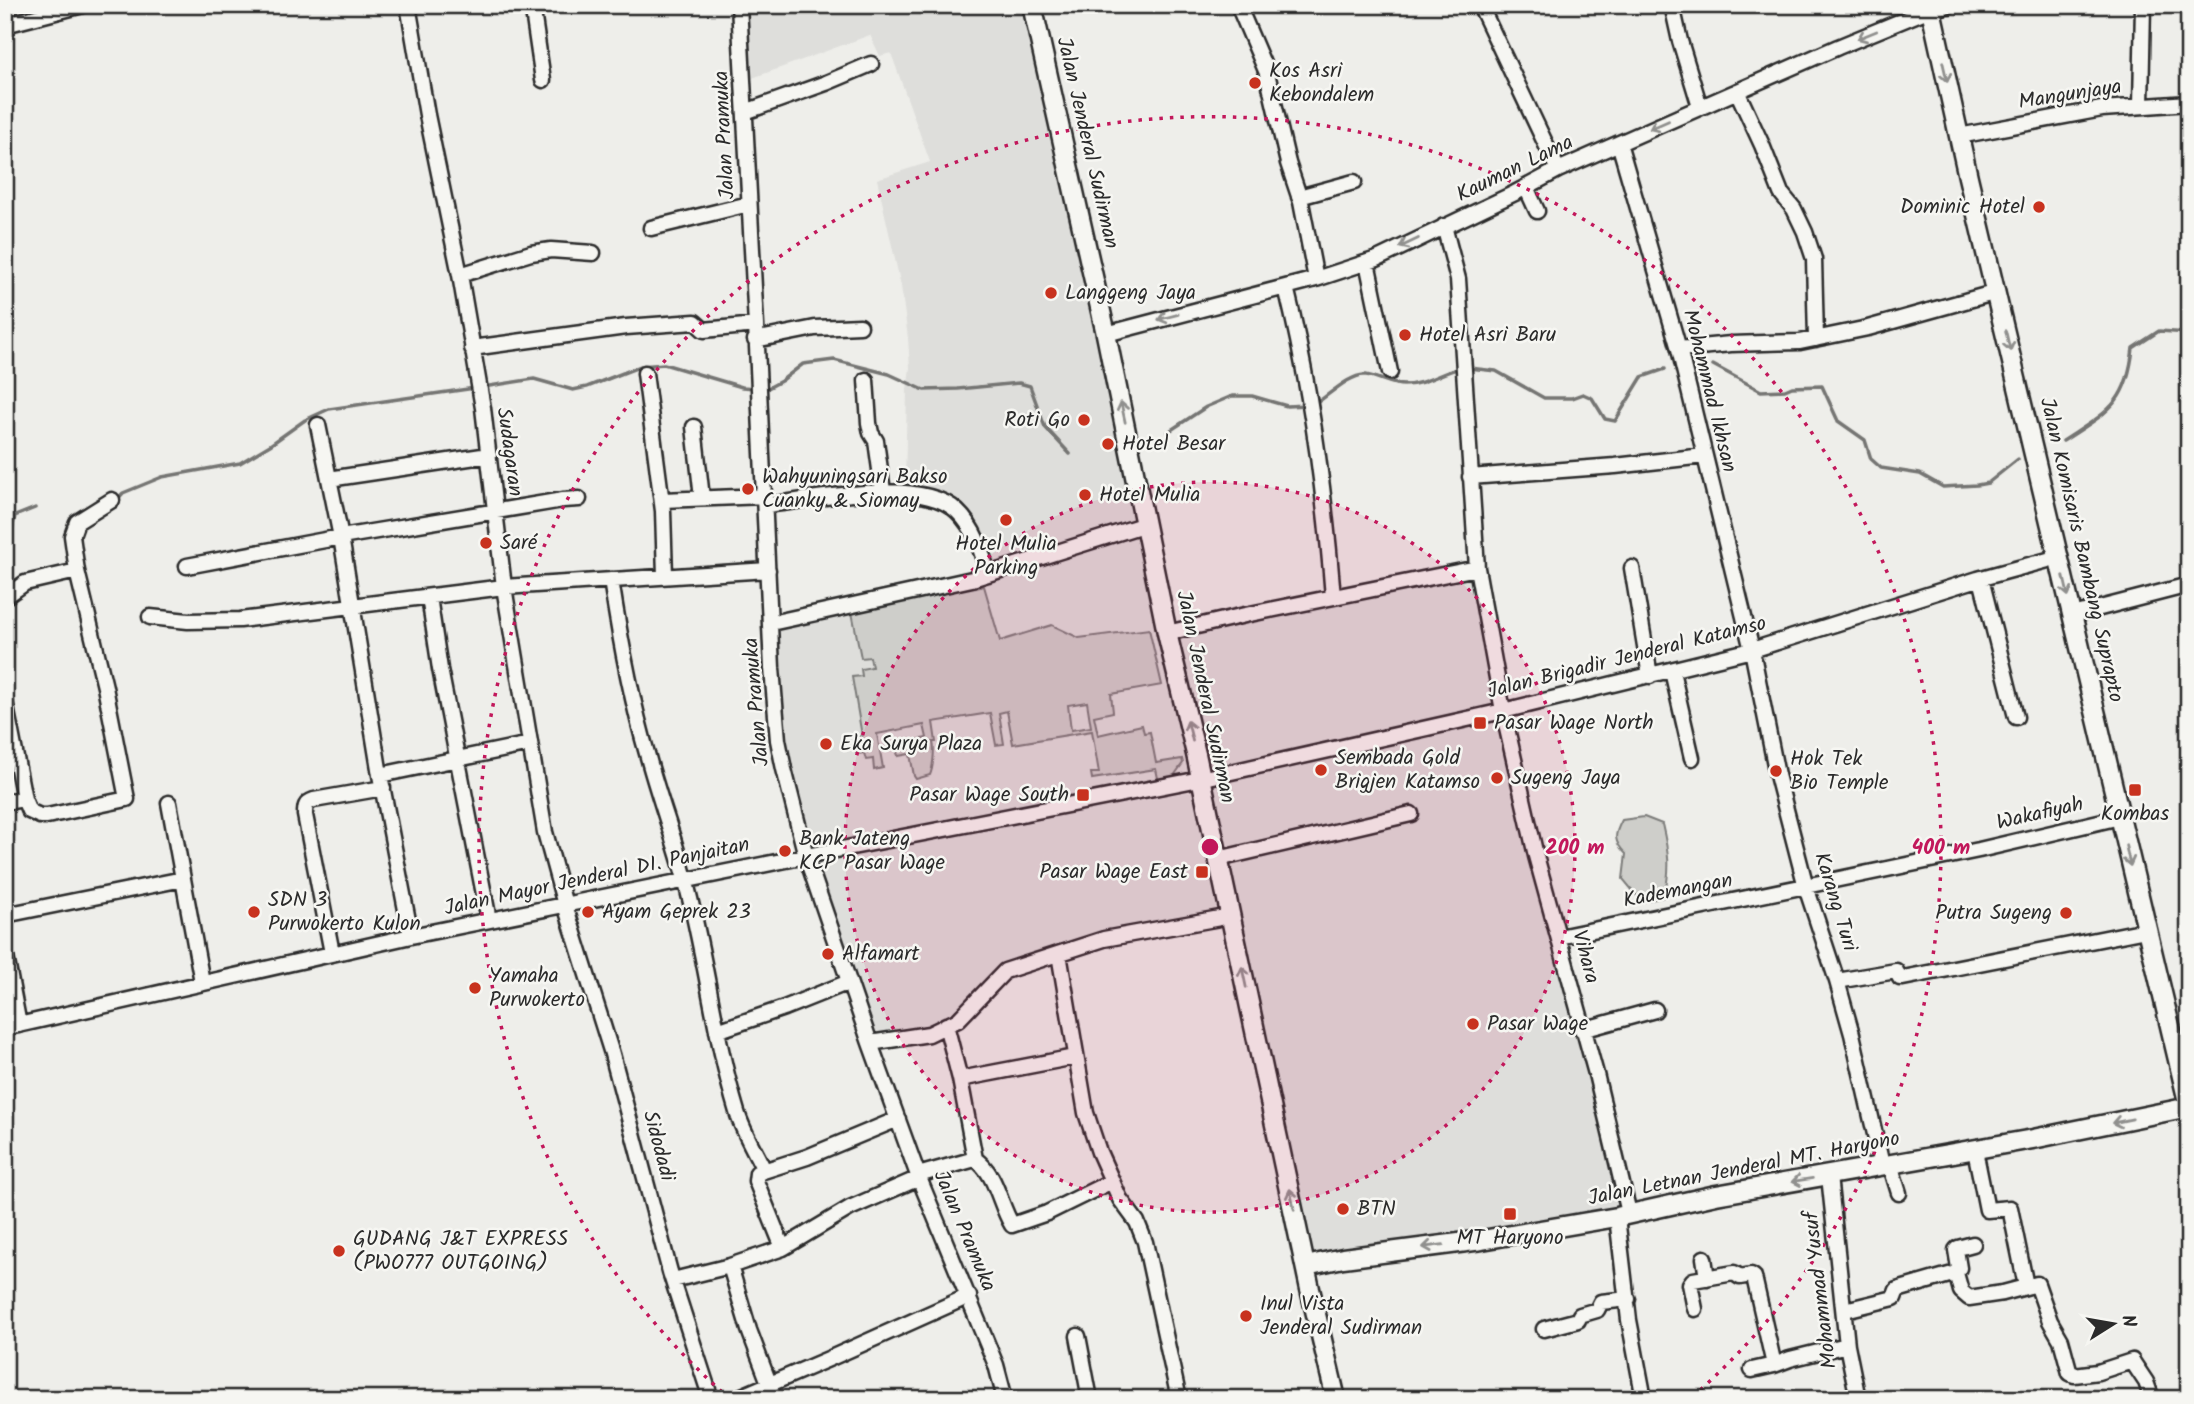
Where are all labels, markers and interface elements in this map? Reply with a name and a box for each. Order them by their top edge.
one-way arrow [1857,29,1879,42]
street label: Jalan Jenderal Sudirman [1047,34,1127,252]
place label: Kos Asri Kebondalem [1269,55,1374,112]
one-way arrow [1938,60,1952,83]
street label: Jalan Pramuka [705,70,745,200]
street label: Mangunjaya [2016,71,2124,119]
marker: Kos Asri Kebondalem [1247,75,1263,91]
one-way arrow [1648,119,1670,132]
street label: Kauman Lama [1451,126,1579,212]
place label: Dominic Hotel [1900,191,2025,224]
marker: Dominic Hotel [2031,199,2047,215]
one-way arrow [1399,237,1420,251]
place label: Langgeng Jaya [1065,277,1196,310]
marker: Langgeng Jaya [1043,285,1059,301]
street label: Mohammad Ikhsan [1673,306,1745,476]
one-way arrow [1158,311,1180,324]
place label: Hotel Asri Baru [1419,319,1556,352]
marker: Hotel Asri Baru [1397,327,1413,343]
one-way arrow [2002,329,2015,352]
street label: Jalan Komisaris Bambang Suprapto [2030,394,2132,706]
one-way arrow [1115,401,1129,424]
place label: Roti Go [1004,404,1070,437]
street label: Sudagaran [486,405,532,499]
marker: Roti Go [1076,412,1092,428]
place label: Hotel Besar [1122,428,1226,461]
marker: Hotel Besar [1100,436,1116,452]
place label: Wahyuningsari Bakso Cuanky & Siomay [762,461,948,518]
place label: Hotel Mulia [1099,479,1200,512]
marker: Wahyuningsari Bakso Cuanky & Siomay [740,481,756,497]
marker: Hotel Mulia [1077,487,1093,503]
marker: Hotel Mulia Parking [998,512,1014,528]
place label: Saré [500,527,538,560]
place label: Hotel Mulia Parking [955,528,1057,585]
marker: Saré [478,535,494,551]
one-way arrow [2060,574,2073,597]
street label: Jalan Jenderal Sudirman [1166,588,1244,806]
street label: Jalan Brigadir Jenderal Katamso [1484,607,1770,709]
street label: Jalan Pramuka [735,636,779,768]
place label: Pasar Wage North [1494,707,1654,740]
marker: Pasar Wage North [1472,715,1488,731]
one-way arrow [1183,720,1196,742]
place label: Eka Surya Plaza [840,728,982,761]
marker: Eka Surya Plaza [818,736,834,752]
place label: Sembada Gold Brigjen Katamso [1335,742,1480,799]
place label: Hok Tek Bio Temple [1790,743,1889,800]
marker: Sembada Gold Brigjen Katamso [1313,762,1329,778]
place label: Sugeng Jaya [1511,762,1621,795]
marker: Hok Tek Bio Temple [1768,763,1784,779]
marker: Sugeng Jaya [1489,770,1505,786]
place label: Pasar Wage South [909,779,1069,812]
marker: Kombas [2127,782,2143,798]
marker: Pasar Wage South [1075,787,1091,803]
street label: Wakafiyah [1993,788,2087,840]
place label: Kombas [2101,798,2169,831]
place label: Bank Jateng KCP Pasar Wage [799,823,945,880]
street label: Jalan Mayor Jenderal DI. Panjaitan [441,828,753,926]
text: 200 m [1545,832,1605,865]
text: 400 m [1912,832,1970,865]
centre of rings [1198,835,1222,859]
marker: Bank Jateng KCP Pasar Wage [777,843,793,859]
one-way arrow [2122,844,2136,867]
street label: Karang Turi [1804,848,1866,957]
place label: Pasar Wage East [1039,856,1189,889]
marker: Pasar Wage East [1194,864,1210,880]
street label: Kademangan [1620,864,1736,918]
place label: SDN 3 Purwokerto Kulon [268,884,421,941]
place label: Ayam Geprek 23 [602,896,751,929]
place label: Putra Sugeng [1935,897,2052,930]
marker: SDN 3 Purwokerto Kulon [246,904,262,920]
marker: Ayam Geprek 23 [580,904,596,920]
marker: Putra Sugeng [2058,905,2074,921]
street label: Vihara [1562,927,1608,987]
place label: Alfamart [842,938,920,971]
marker: Alfamart [820,946,836,962]
place label: Yamaha Purwokerto [489,960,585,1017]
one-way arrow [1237,966,1250,989]
marker: Yamaha Purwokerto [467,980,483,996]
place label: Pasar Wage [1487,1008,1589,1041]
marker: Pasar Wage [1465,1016,1481,1032]
street label: Sidodadi [633,1107,684,1186]
one-way arrow [2111,1115,2134,1129]
street label: Jalan Letnan Jenderal MT. Haryono [1585,1123,1903,1215]
street label: Jalan Pramuka [924,1165,1004,1297]
one-way arrow [1791,1174,1814,1188]
one-way arrow [1284,1188,1298,1211]
place label: BTN [1357,1193,1396,1226]
marker: BTN [1335,1201,1351,1217]
marker: MT Haryono [1502,1206,1518,1222]
street label: Mohammad Yusuf [1795,1207,1847,1371]
place label: MT Haryono [1456,1222,1564,1255]
place label: GUDANG J&T EXPRESS (PWO777 OUTGOING) [353,1223,568,1280]
one-way arrow [1423,1240,1445,1253]
marker: GUDANG J&T EXPRESS (PWO777 OUTGOING) [331,1243,347,1259]
place label: Inul Vista Jenderal Sudirman [1260,1288,1422,1345]
north arrow [2078,1288,2148,1358]
marker: Inul Vista Jenderal Sudirman [1238,1308,1254,1324]
text: N [2112,1312,2144,1330]

